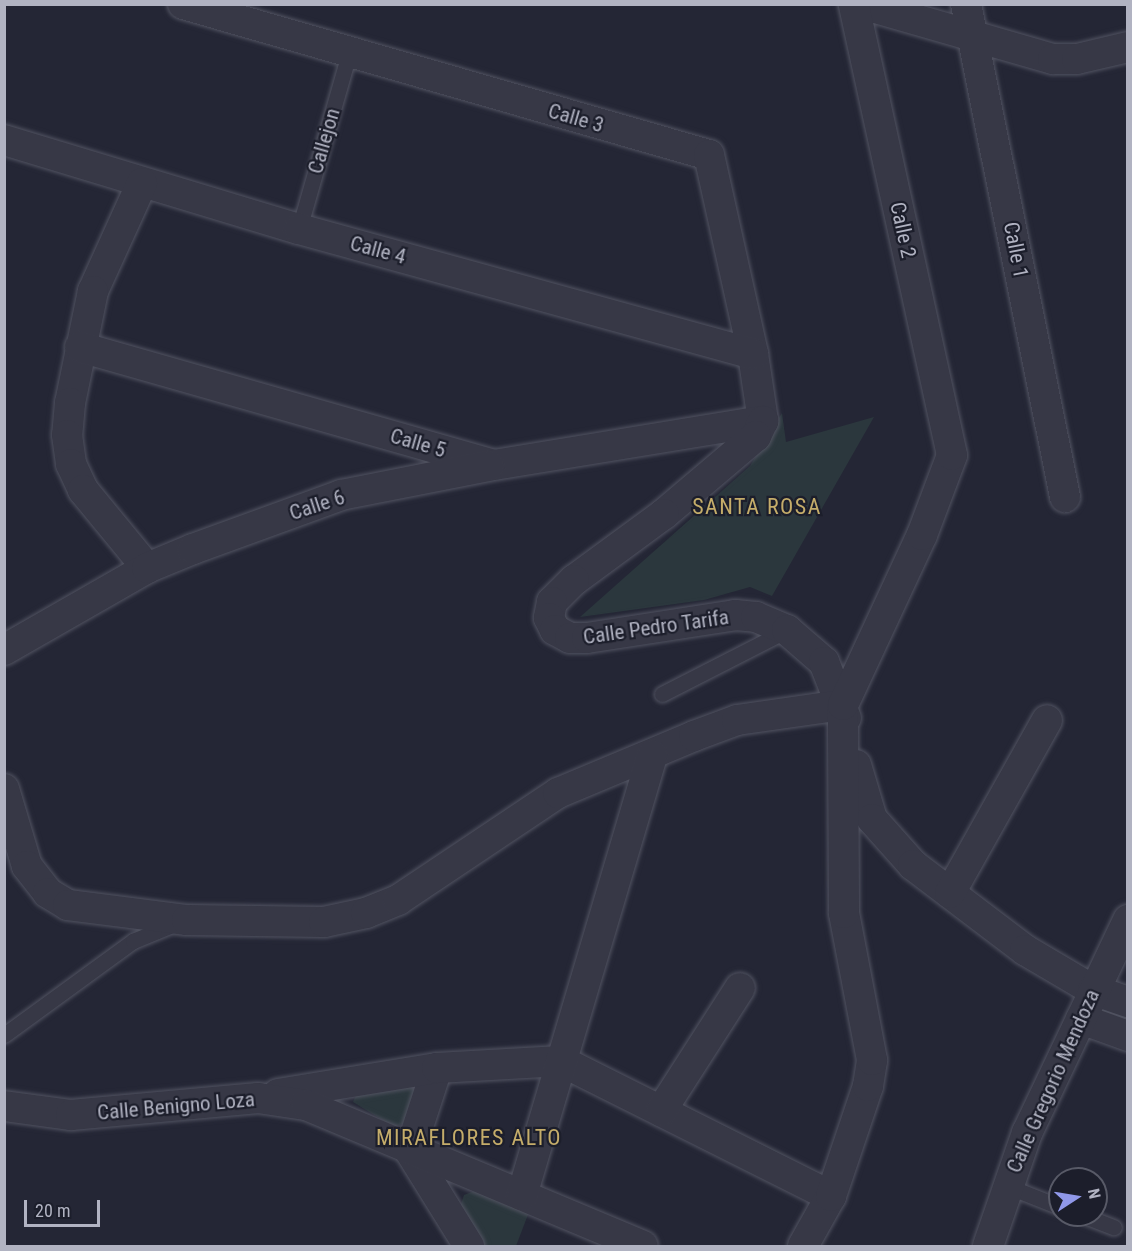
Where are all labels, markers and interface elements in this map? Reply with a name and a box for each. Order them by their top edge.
street label: Calle 3 [545,98,607,138]
street label: Callejon [303,105,345,177]
street label: Calle 2 [885,200,921,260]
street label: Calle 1 [998,220,1034,280]
street label: Calle 4 [347,231,409,269]
street label: Calle 5 [387,423,449,463]
street label: Calle 6 [286,484,348,526]
district label: SANTA ROSA [692,494,822,520]
street label: Calle Pedro Tarifa [581,604,731,650]
street label: Calle Gregorio Mendoza [1001,985,1105,1177]
street label: Calle Benigno Loza [96,1087,256,1125]
district label: MIRAFLORES ALTO [376,1125,562,1151]
north arrow [1048,1167,1108,1227]
text: N [1084,1187,1104,1200]
scale bar [27,1188,104,1226]
text: 20 m [35,1200,70,1221]

